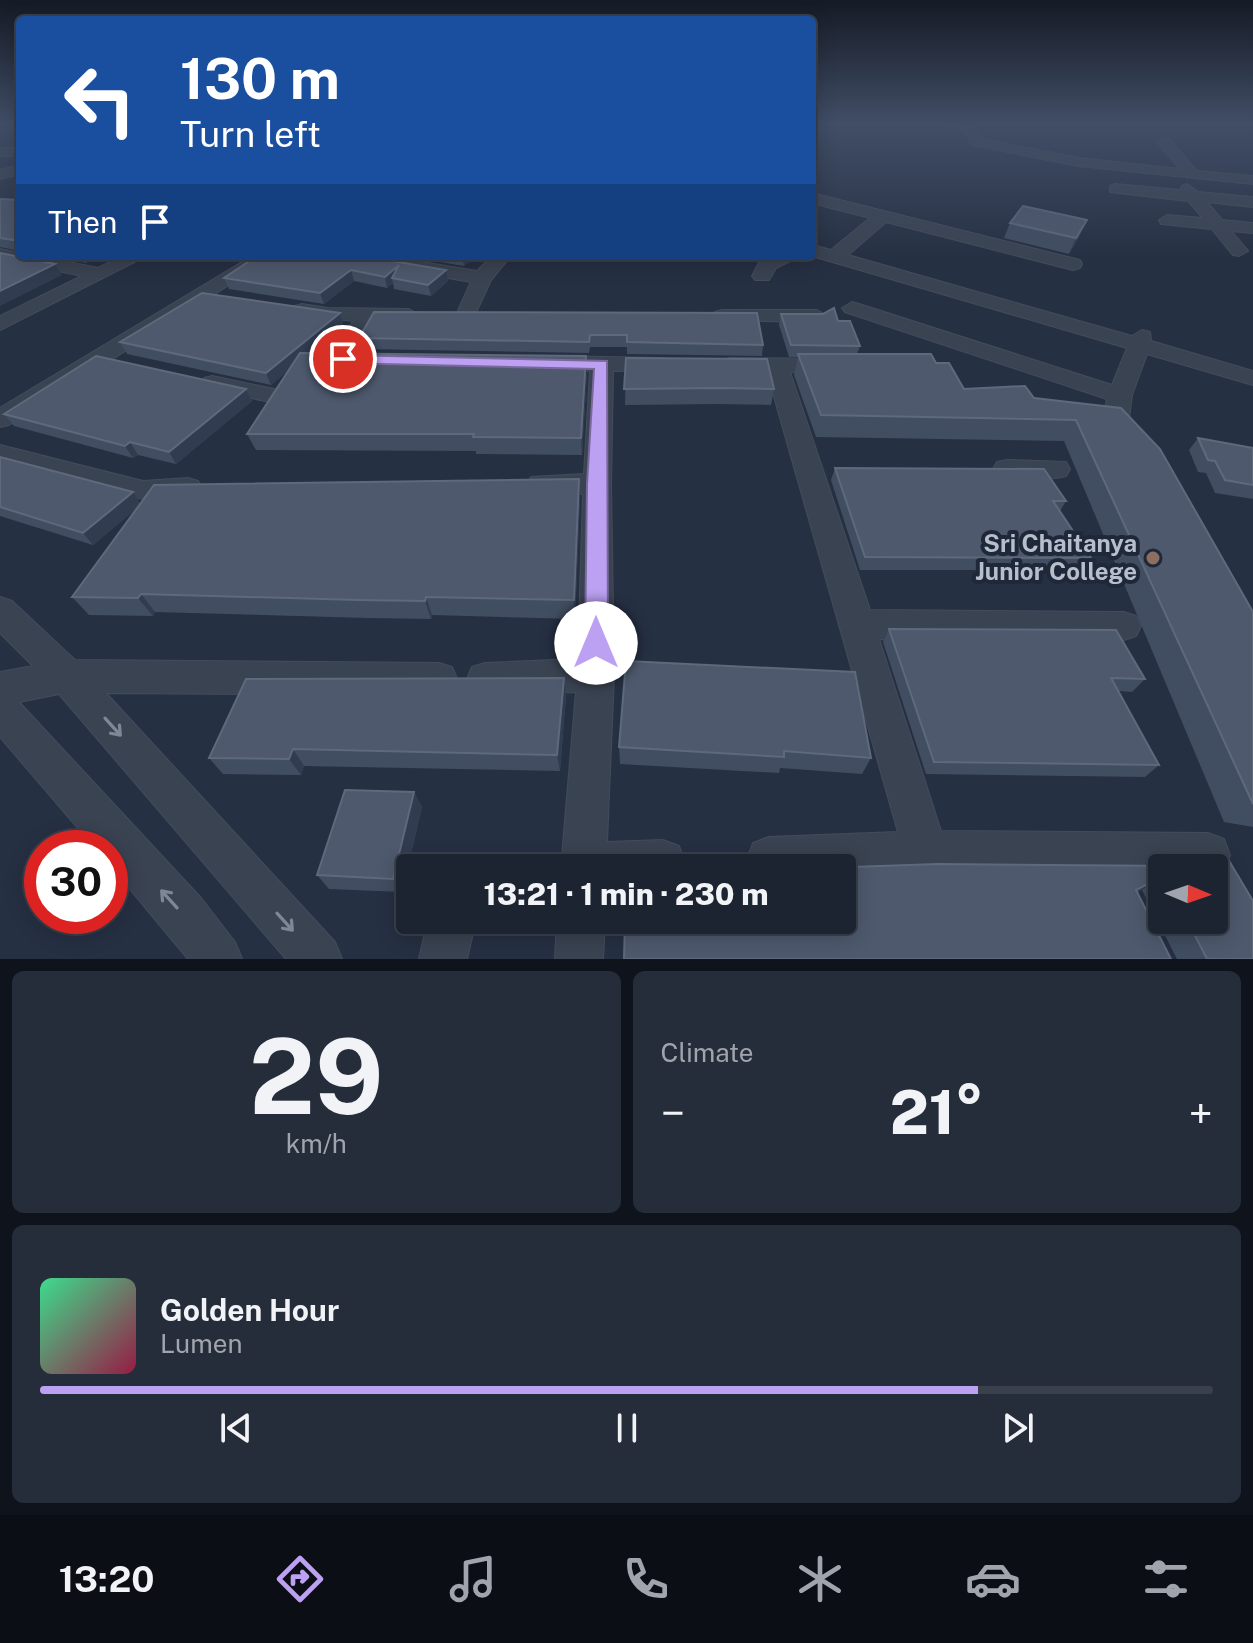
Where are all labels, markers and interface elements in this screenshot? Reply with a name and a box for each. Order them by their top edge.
text: 130 m [180,46,340,112]
icon: left [48,48,152,152]
text: Turn left [180,113,321,155]
icon: arrive [133,200,177,244]
text: Then [48,204,117,240]
pin [309,325,377,393]
icon: arrive [321,337,365,381]
place label: Sri Chaitanya Junior College [975,529,1137,585]
marker: Sri Chaitanya Junior College [1144,549,1162,567]
position arrow [554,601,638,685]
one-way arrow [103,717,121,737]
speed limit sign: 30 [24,830,128,934]
north arrow [1148,854,1228,934]
map controls [1148,854,1228,934]
text: 13:21 · 1 min · 230 m [484,876,768,912]
one-way arrow [160,889,178,909]
one-way arrow [276,912,294,932]
text: 29 [249,1015,384,1137]
text: Climate [661,1037,754,1068]
text: 21° [890,1077,984,1148]
text: − [661,1087,685,1139]
text: + [1189,1087,1213,1139]
text: km/h [286,1128,347,1159]
text: Golden Hour [160,1292,339,1328]
text: Lumen [160,1328,243,1359]
icon: previous [214,1406,258,1450]
icon: pause [605,1406,649,1450]
icon: next [996,1406,1040,1450]
icon: directions [272,1551,328,1607]
icon: music [445,1551,501,1607]
icon: phone [618,1551,674,1607]
icon: climate [792,1551,848,1607]
icon: car [965,1551,1021,1607]
icon: filters [1138,1551,1194,1607]
text: 13:20 [59,1558,154,1600]

